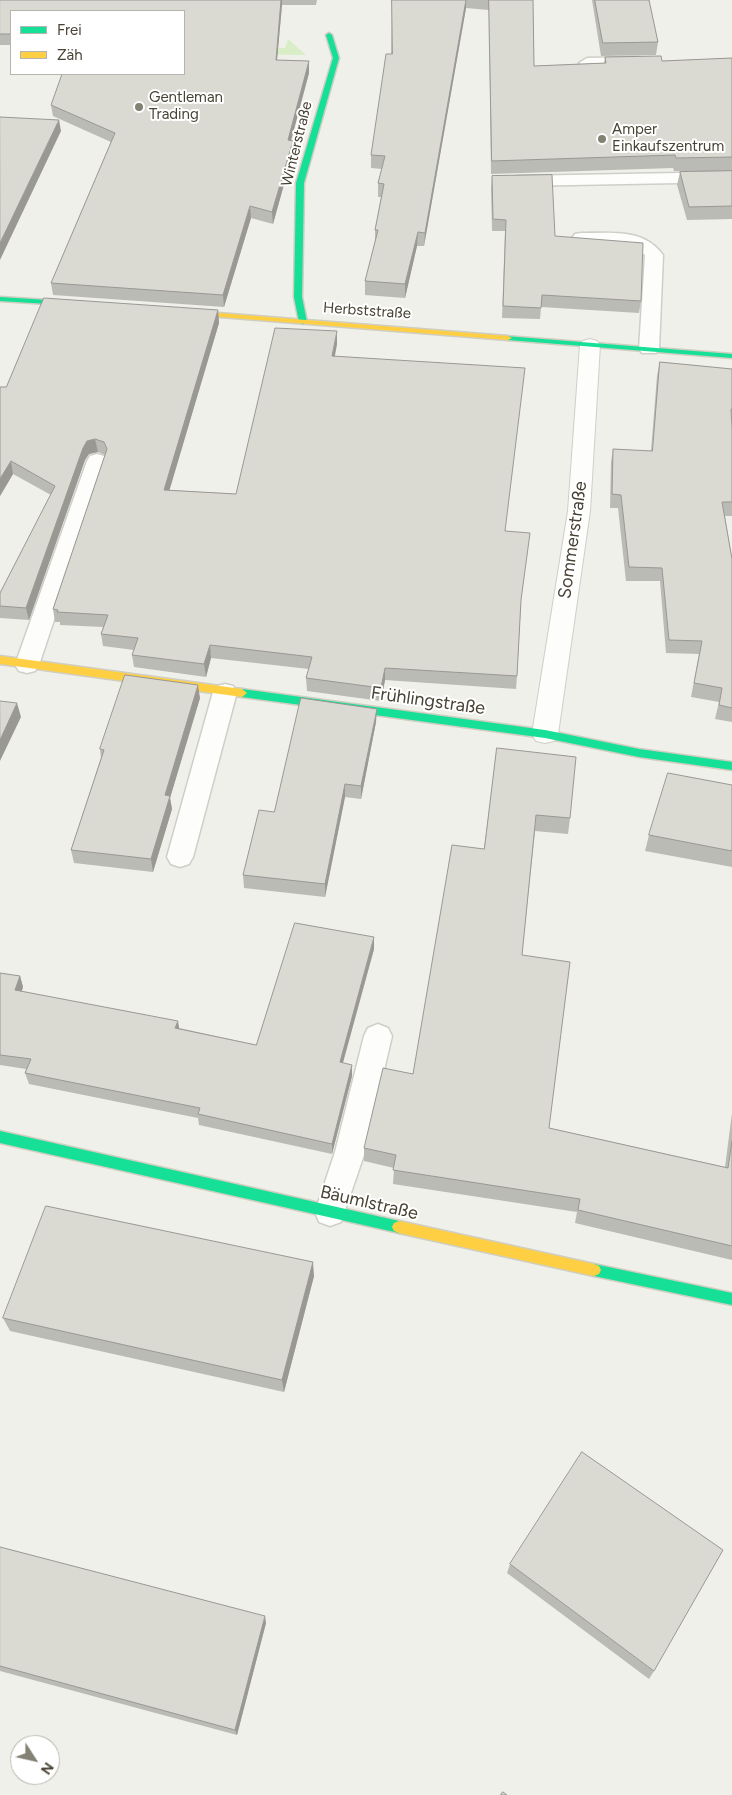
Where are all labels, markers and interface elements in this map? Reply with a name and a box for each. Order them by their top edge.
legend [10,10,185,75]
text: Frei [57,21,82,39]
text: Zäh [57,46,83,64]
place label: Gentleman Trading [149,89,223,124]
street label: Winterstraße [278,100,316,188]
marker: Gentleman Trading [133,101,145,113]
place label: Amper Einkaufszentrum [612,121,724,156]
marker: Amper Einkaufszentrum [596,133,608,145]
street label: Herbststraße [322,299,412,323]
street label: Sommerstraße [554,480,592,600]
street label: Frühlingstraße [370,682,486,720]
street label: Bäumlstraße [318,1181,420,1225]
north arrow [10,1735,60,1785]
text: N [37,1759,57,1778]

